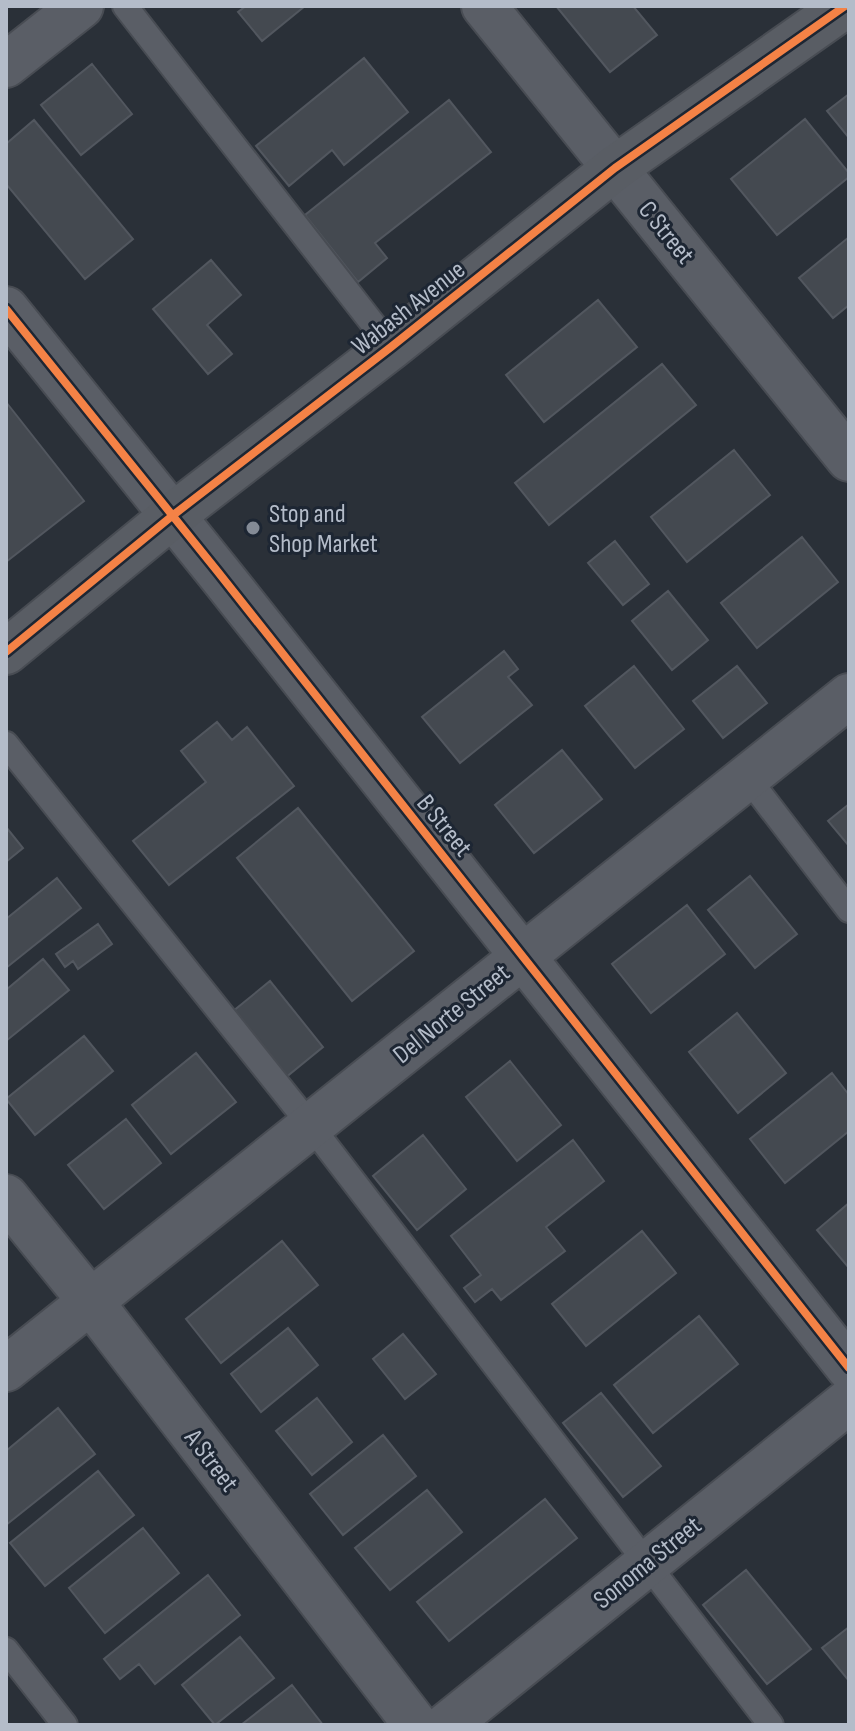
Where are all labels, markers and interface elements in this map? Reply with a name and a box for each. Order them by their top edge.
street label: C Street [631,195,700,271]
street label: Wabash Avenue [346,254,472,362]
place label: Stop and Shop Market [269,499,378,560]
marker: Stop and Shop Market [244,519,262,537]
street label: B Street [410,789,478,863]
street label: Del Norte Street [387,958,517,1071]
street label: A Street [177,1423,244,1498]
street label: Sonoma Street [588,1510,708,1616]

